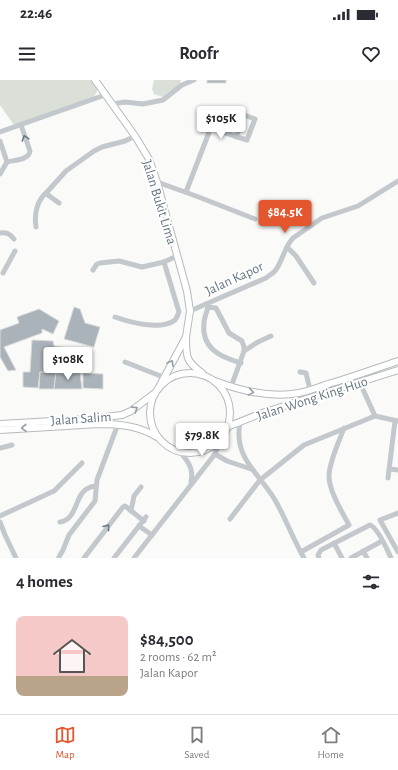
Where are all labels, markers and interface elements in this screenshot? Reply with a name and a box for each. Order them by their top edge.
text: 22:46 [20,6,52,21]
icon: menu [16,43,38,65]
icon: heart [360,43,382,65]
text: Roofr [179,45,219,63]
pin: $105K [193,106,249,140]
text: $105K [206,112,236,125]
one-way arrow [22,135,30,142]
street label: Jalan Bukit Lima [139,158,179,247]
pin: $84.5K [252,200,318,234]
text: $84.5K [268,206,302,219]
street label: Jalan Kapor [203,259,266,298]
pin: $108K [40,347,96,381]
text: $108K [52,353,84,366]
one-way arrow [167,359,174,367]
street label: Jalan Wong King Huo [255,374,370,423]
one-way arrow [248,387,254,396]
one-way arrow [131,406,138,413]
street label: Jalan Salim [50,410,112,428]
pin: $79.8K [169,423,235,457]
one-way arrow [21,424,27,432]
text: $79.8K [185,429,219,442]
one-way arrow [102,524,109,531]
icon: filters [360,571,382,593]
text: 4 homes [16,573,73,590]
text: $84,500 [140,631,194,648]
icon: home [48,632,96,680]
text: 2 rooms · 62 m² [140,651,216,664]
text: Jalan Kapor [140,667,198,680]
tab: Map [54,724,76,761]
tab: Saved [184,724,209,761]
tab: Home [317,724,344,761]

